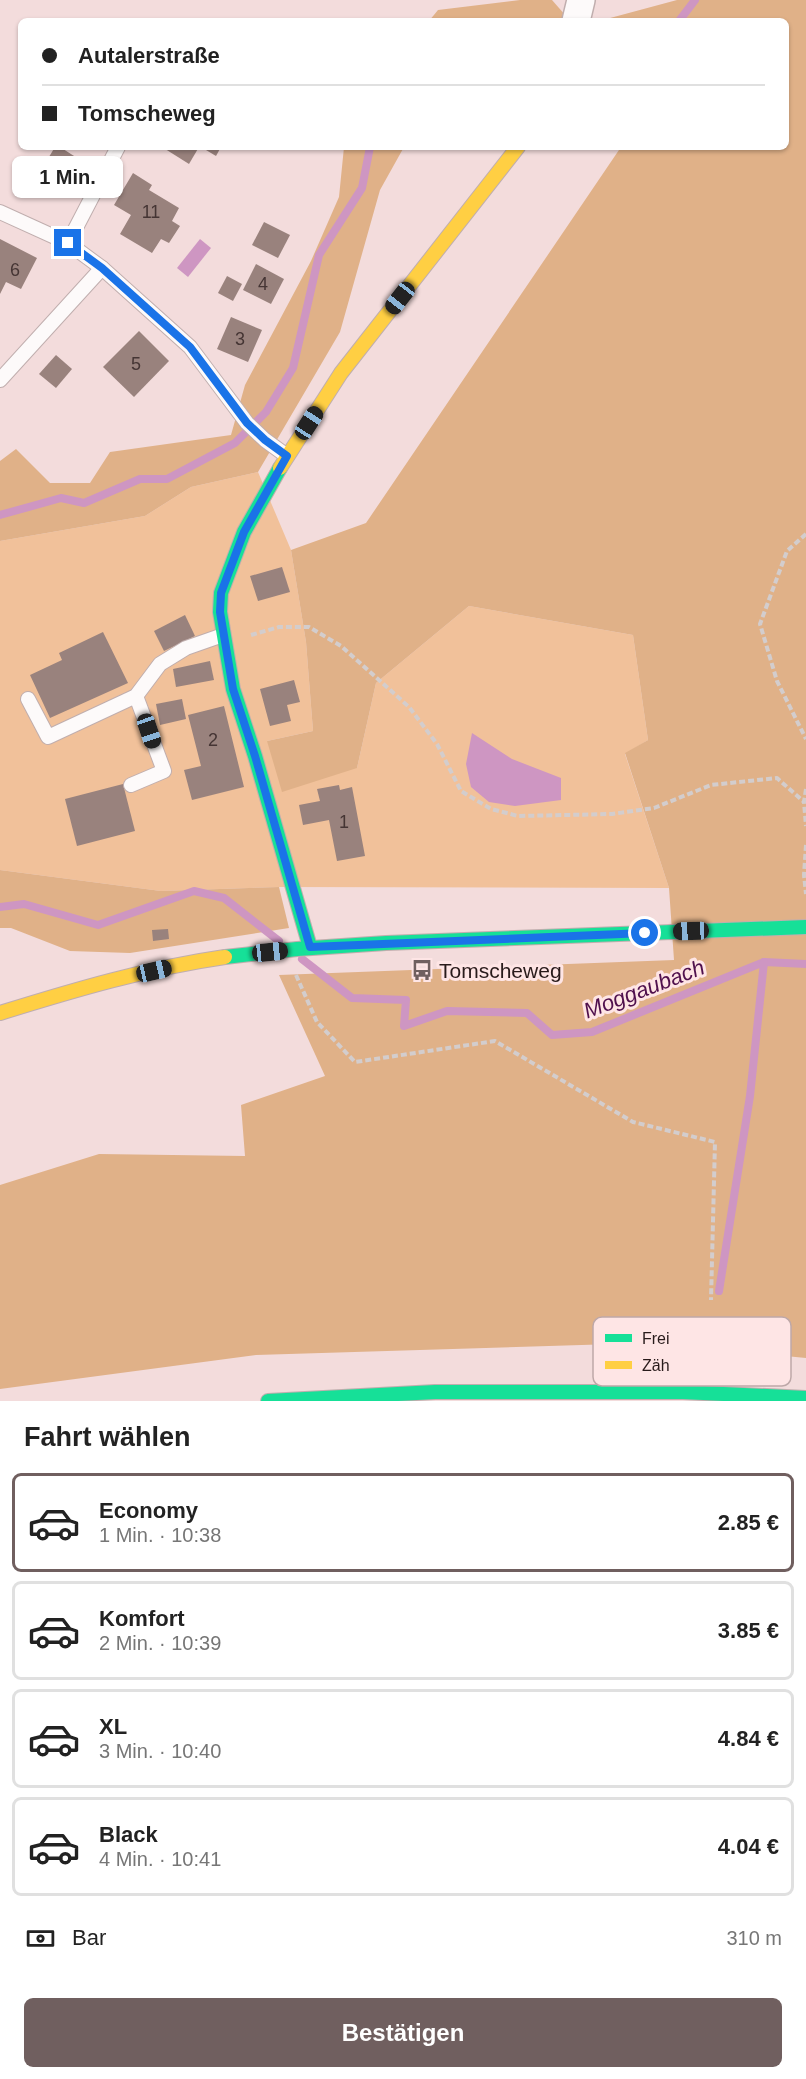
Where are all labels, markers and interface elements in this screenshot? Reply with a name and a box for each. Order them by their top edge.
text: Autalerstraße [78,43,220,68]
text: Tomscheweg [78,101,216,126]
callout: 1 Min. [13,156,124,198]
text: 1 Min. [39,166,96,188]
house number: 11 [142,202,160,222]
route end [54,229,81,256]
house number: 6 [10,260,20,280]
house number: 4 [258,274,268,294]
car [382,278,418,318]
house number: 3 [235,329,245,349]
house number: 5 [131,354,141,374]
car [292,403,326,443]
car [135,711,163,751]
house number: 2 [208,730,218,750]
house number: 1 [339,812,349,832]
route start [631,919,658,946]
car [673,921,709,941]
car [251,941,289,963]
water label: Moggaubach [580,955,708,1023]
car [134,958,174,984]
bus stop icon: Tomscheweg [410,958,434,982]
place label: Tomscheweg [439,959,562,982]
legend [593,1317,791,1386]
text: Frei [642,1330,670,1347]
text: Zäh [642,1357,670,1374]
text: Fahrt wählen [24,1422,191,1452]
icon: car [27,1496,81,1550]
text: Economy [99,1498,198,1523]
text: 2.85 € [718,1510,779,1535]
text: 1 Min. · 10:38 [99,1524,221,1546]
icon: car [27,1604,81,1658]
text: Komfort [99,1606,185,1631]
text: 3.85 € [718,1618,779,1643]
text: 2 Min. · 10:39 [99,1632,221,1654]
icon: car [27,1712,81,1766]
text: XL [99,1714,127,1739]
text: 4.84 € [718,1726,779,1751]
text: 3 Min. · 10:40 [99,1740,221,1762]
icon: car [27,1820,81,1874]
text: Black [99,1822,158,1847]
text: 4.04 € [718,1834,779,1859]
text: 4 Min. · 10:41 [99,1848,221,1870]
icon: cash [24,1922,57,1955]
text: Bar [72,1925,106,1950]
text: 310 m [726,1927,782,1949]
button: Bestätigen [24,1998,782,2067]

